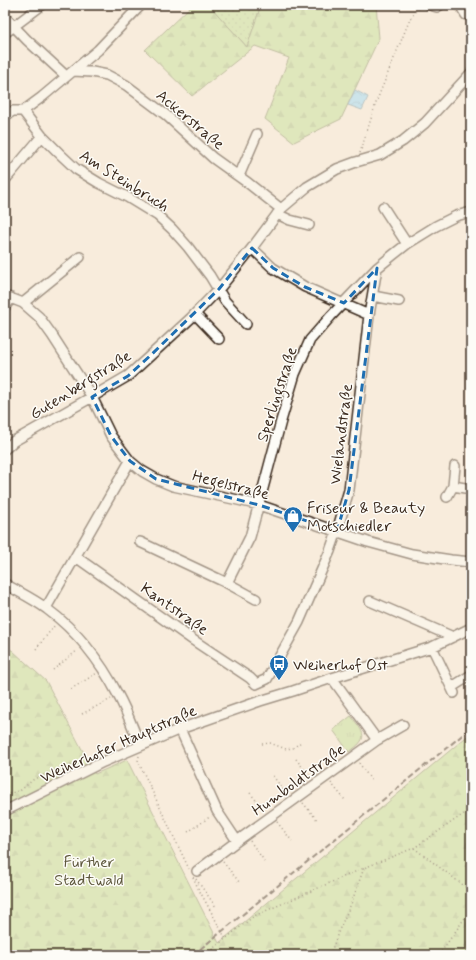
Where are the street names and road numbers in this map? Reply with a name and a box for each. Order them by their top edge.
street label: Ackerstraße [151,85,229,155]
street label: Am Steinbruch [75,145,173,217]
street label: Sperlingstraße [252,344,304,445]
street label: Gutenbergstraße [26,346,136,426]
street label: Wielandstraße [325,383,358,486]
street label: Hegelstraße [190,466,271,506]
street label: Kantstraße [136,578,212,640]
street label: Weiherhofer Hauptstraße [37,700,200,788]
street label: Humboldtstraße [248,739,350,821]

